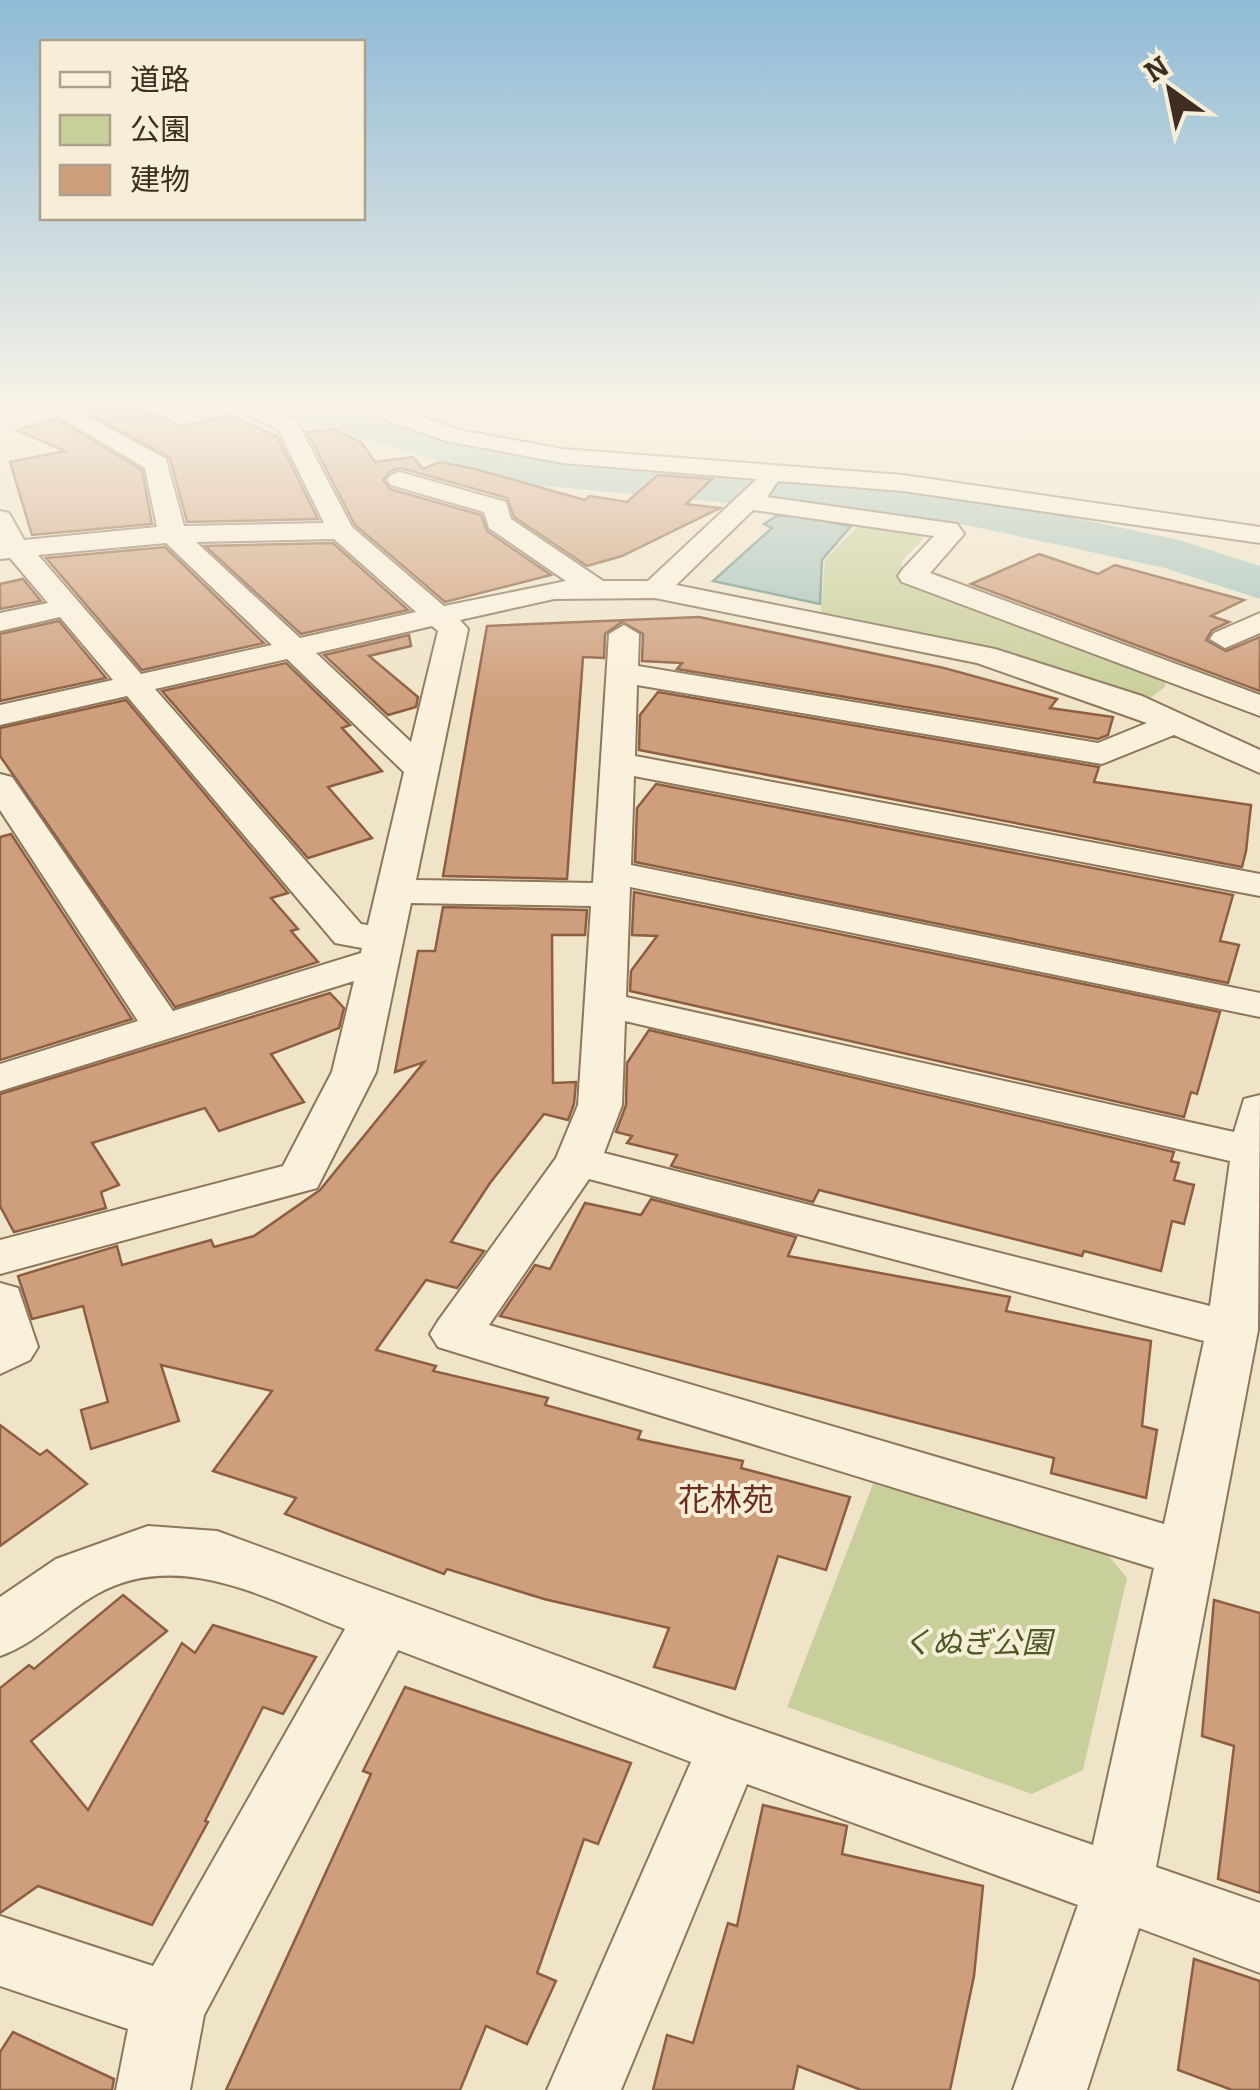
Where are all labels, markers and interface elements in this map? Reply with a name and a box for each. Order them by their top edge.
legend [40,40,365,220]
north arrow [1120,40,1220,140]
text: N [1139,50,1175,89]
text: 道路 [130,62,190,98]
text: 公園 [130,112,190,148]
text: 建物 [130,162,190,198]
district label: 花林苑 [678,1481,774,1519]
park label: くぬぎ公園 [902,1625,1056,1661]

